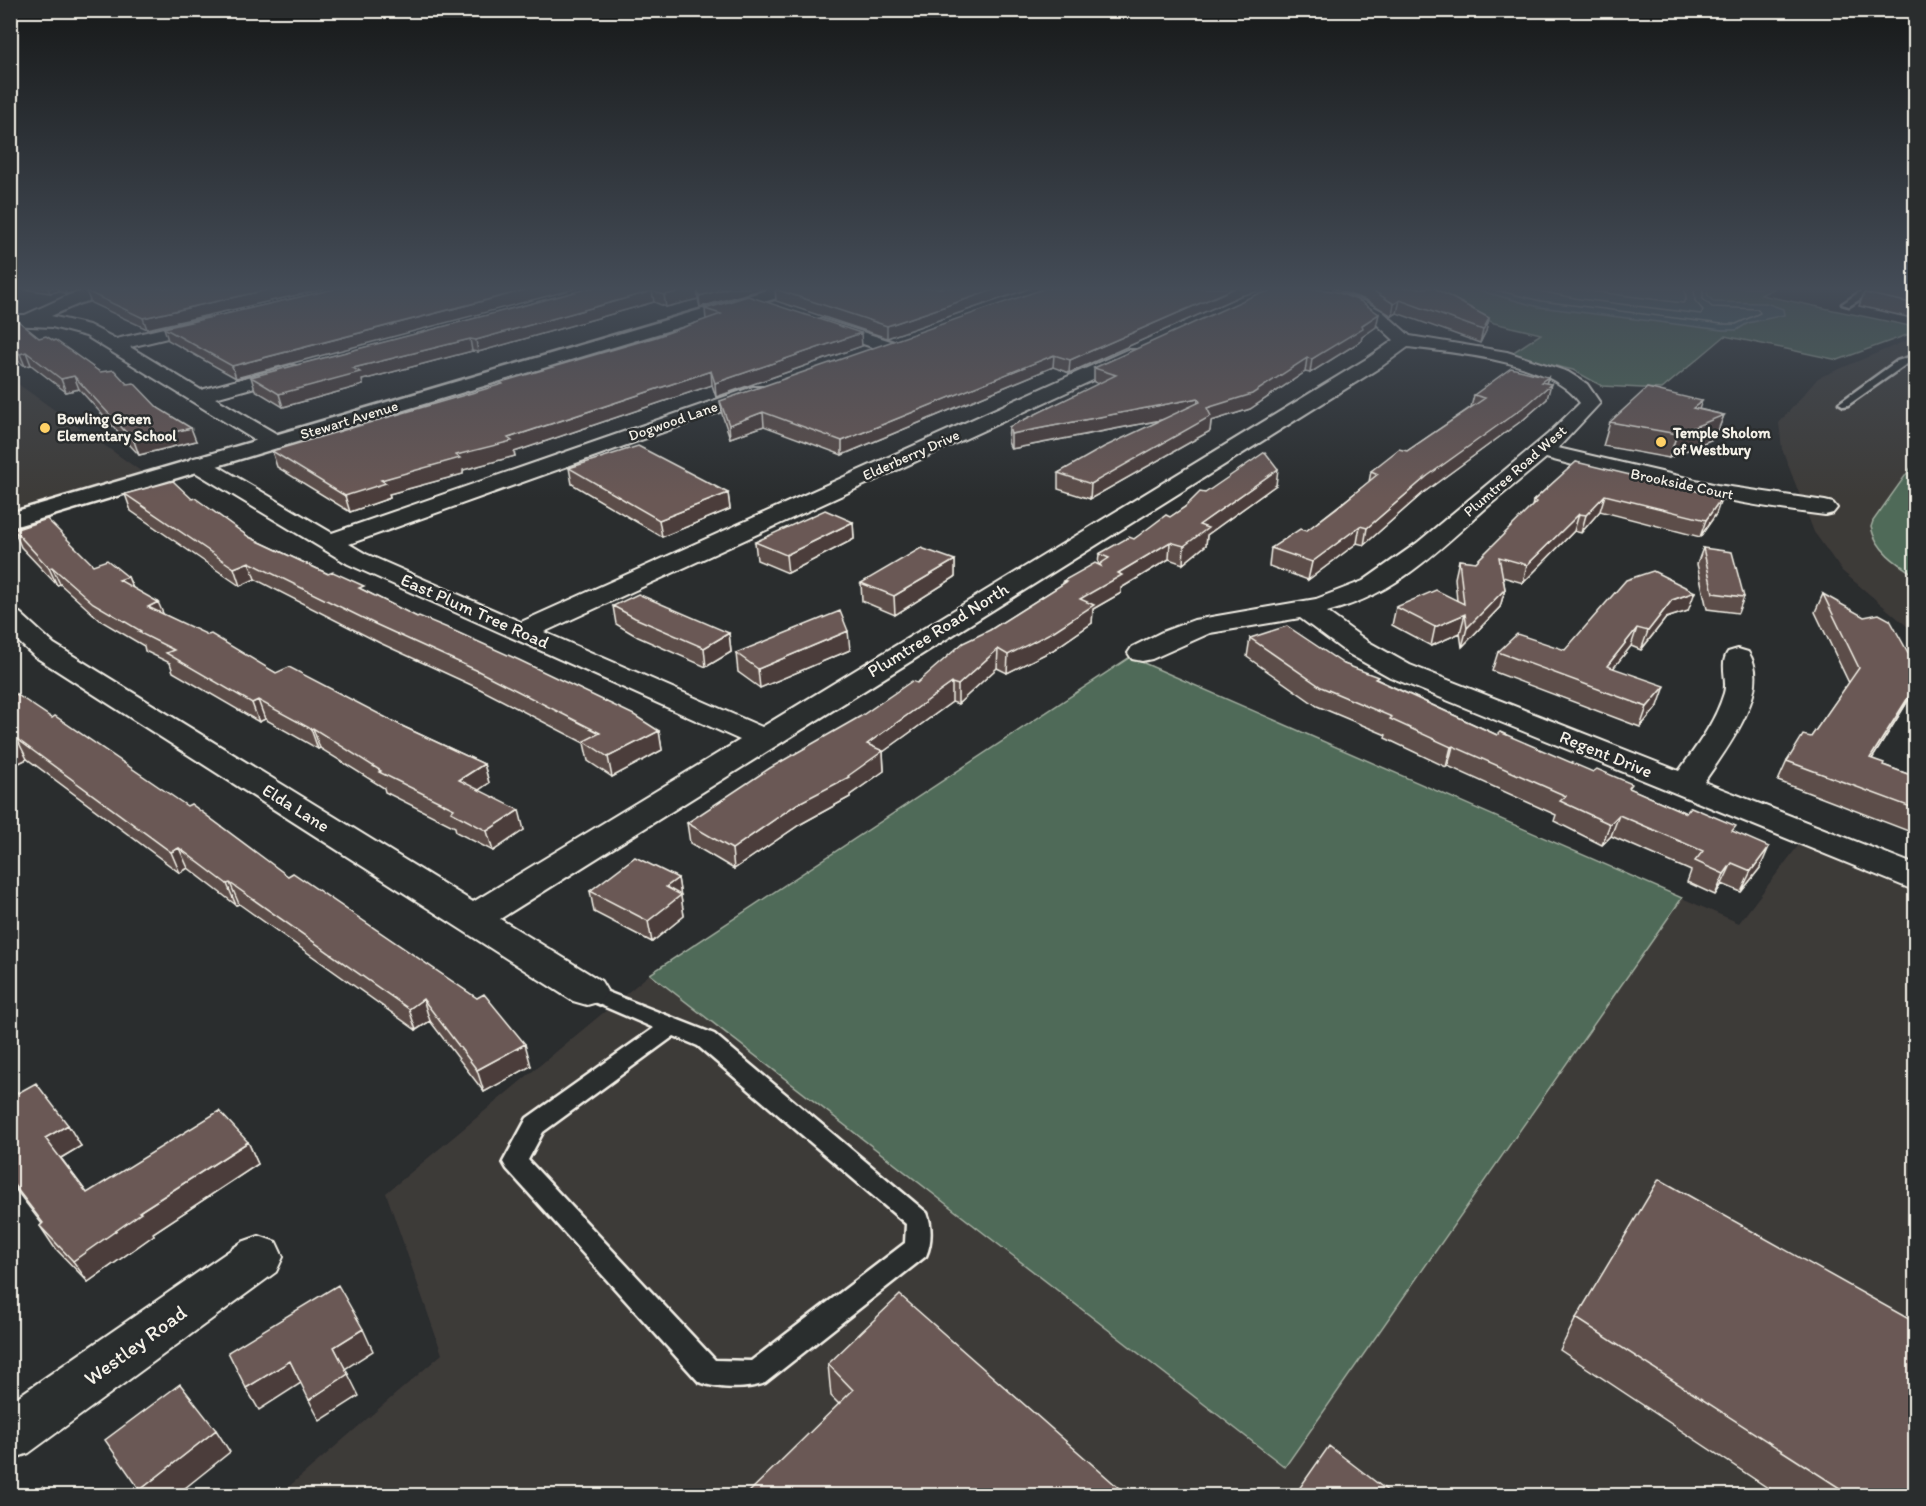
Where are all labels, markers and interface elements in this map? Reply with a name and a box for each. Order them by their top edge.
street label: Stewart Avenue [298,397,400,443]
street label: Dogwood Lane [626,397,720,445]
place label: Bowling Green Elementary School [57,410,177,446]
marker: Bowling Green Elementary School [38,421,52,435]
street label: Plumtree Road West [1460,421,1570,521]
place label: Temple Sholom of Westbury [1672,424,1771,460]
street label: Elderberry Drive [860,426,962,484]
marker: Temple Sholom of Westbury [1654,435,1668,449]
street label: Brookside Court [1629,464,1735,504]
street label: East Plum Tree Road [397,568,553,654]
street label: Plumtree Road North [863,577,1013,682]
street label: Regent Drive [1556,725,1656,783]
street label: Elda Lane [258,779,334,837]
street label: Westley Road [79,1299,191,1391]

